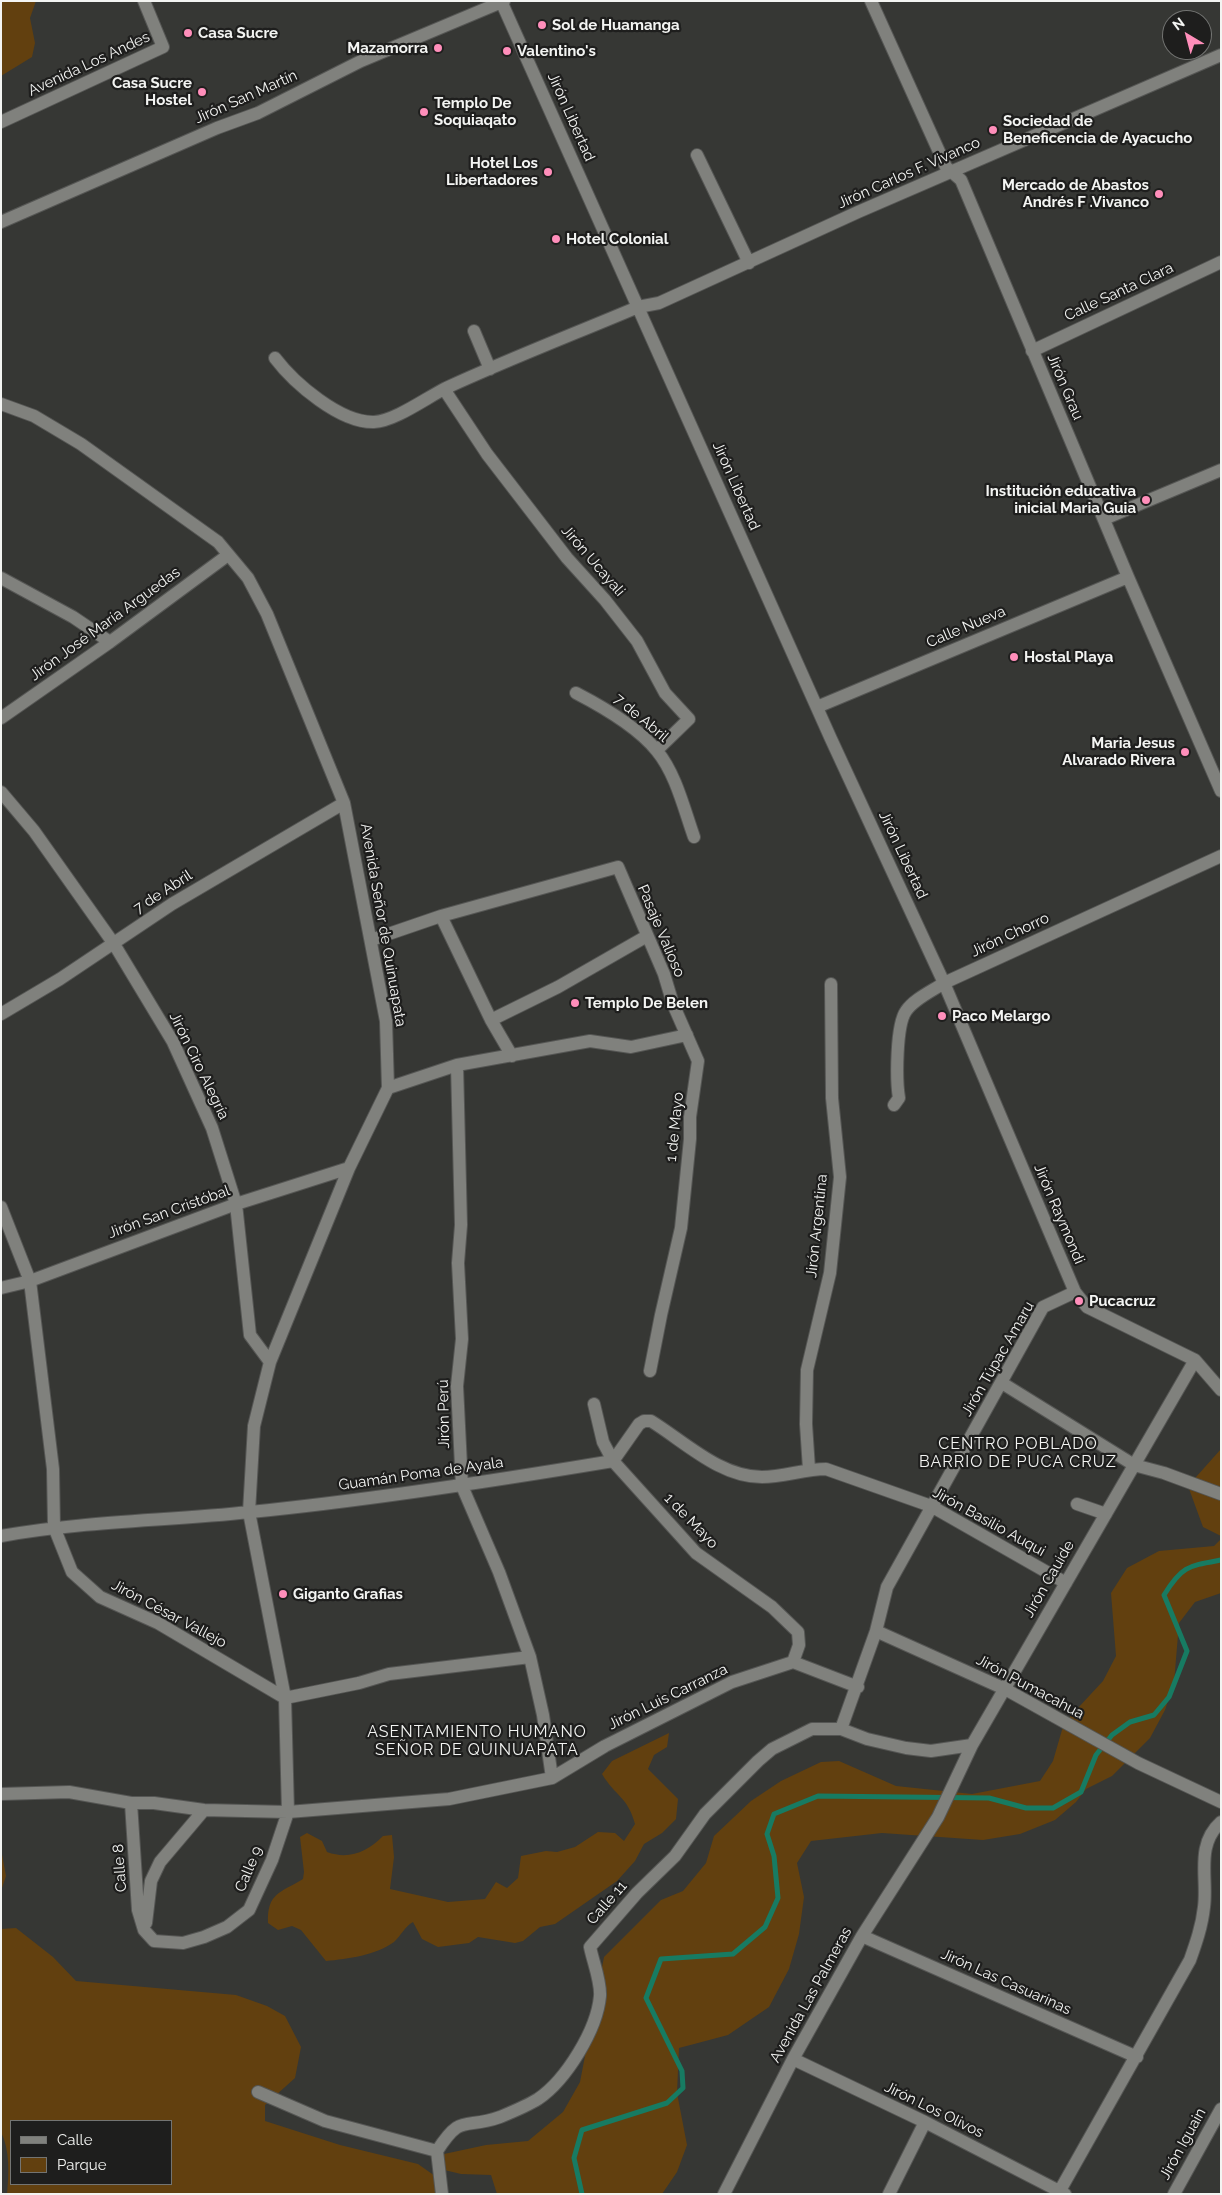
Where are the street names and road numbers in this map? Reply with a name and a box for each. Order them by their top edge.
street label: Avenida Los Andes [25,28,153,100]
street label: Jirón San Martín [192,66,300,128]
street label: Jirón Libertad [543,70,599,164]
street label: Jirón Carlos F. Vivanco [835,133,983,213]
street label: Calle Santa Clara [1062,259,1176,325]
street label: Jirón Grau [1043,351,1087,423]
street label: Jirón Libertad [708,439,764,533]
street label: Jirón Ucayali [557,522,629,600]
street label: Jirón José María Arguedas [26,563,184,685]
street label: Calle Nueva [924,602,1008,652]
street label: 7 de Abril [610,690,672,746]
street label: Jirón Libertad [875,808,931,902]
street label: Avenida Señor de Quinuapata [356,822,410,1028]
street label: 7 de Abril [130,867,196,917]
street label: Pasaje Valioso [633,882,689,980]
street label: Jirón Chorro [968,909,1052,961]
street label: Jirón Ciro Alegría [165,1009,233,1123]
street label: 1 de Mayo [662,1091,688,1163]
street label: Jirón Raymondi [1030,1161,1088,1267]
street label: Jirón Argentina [803,1173,831,1279]
street label: Jirón San Cristóbal [106,1182,232,1242]
street label: Jirón Túpac Amaru [958,1298,1038,1420]
street label: Jirón Perú [434,1379,454,1449]
street label: Guamán Poma de Ayala [337,1454,505,1494]
street label: Jirón Basilio Auqui [929,1484,1049,1560]
street label: 1 de Mayo [660,1490,722,1552]
street label: Jirón Cauide [1020,1537,1078,1621]
street label: Jirón César Vallejo [109,1576,229,1652]
street label: Jirón Pumacahua [973,1651,1087,1723]
street label: Jirón Luis Carranza [605,1660,731,1734]
street label: Calle 8 [109,1843,131,1893]
street label: Calle 9 [231,1843,267,1895]
street label: Calle 11 [583,1877,631,1929]
street label: Avenida Las Palmeras [766,1924,856,2066]
street label: Jirón Las Casuarinas [938,1945,1074,2019]
street label: Jirón Los Olivos [881,2078,987,2142]
street label: Jirón Iguain [1156,2105,1210,2183]

